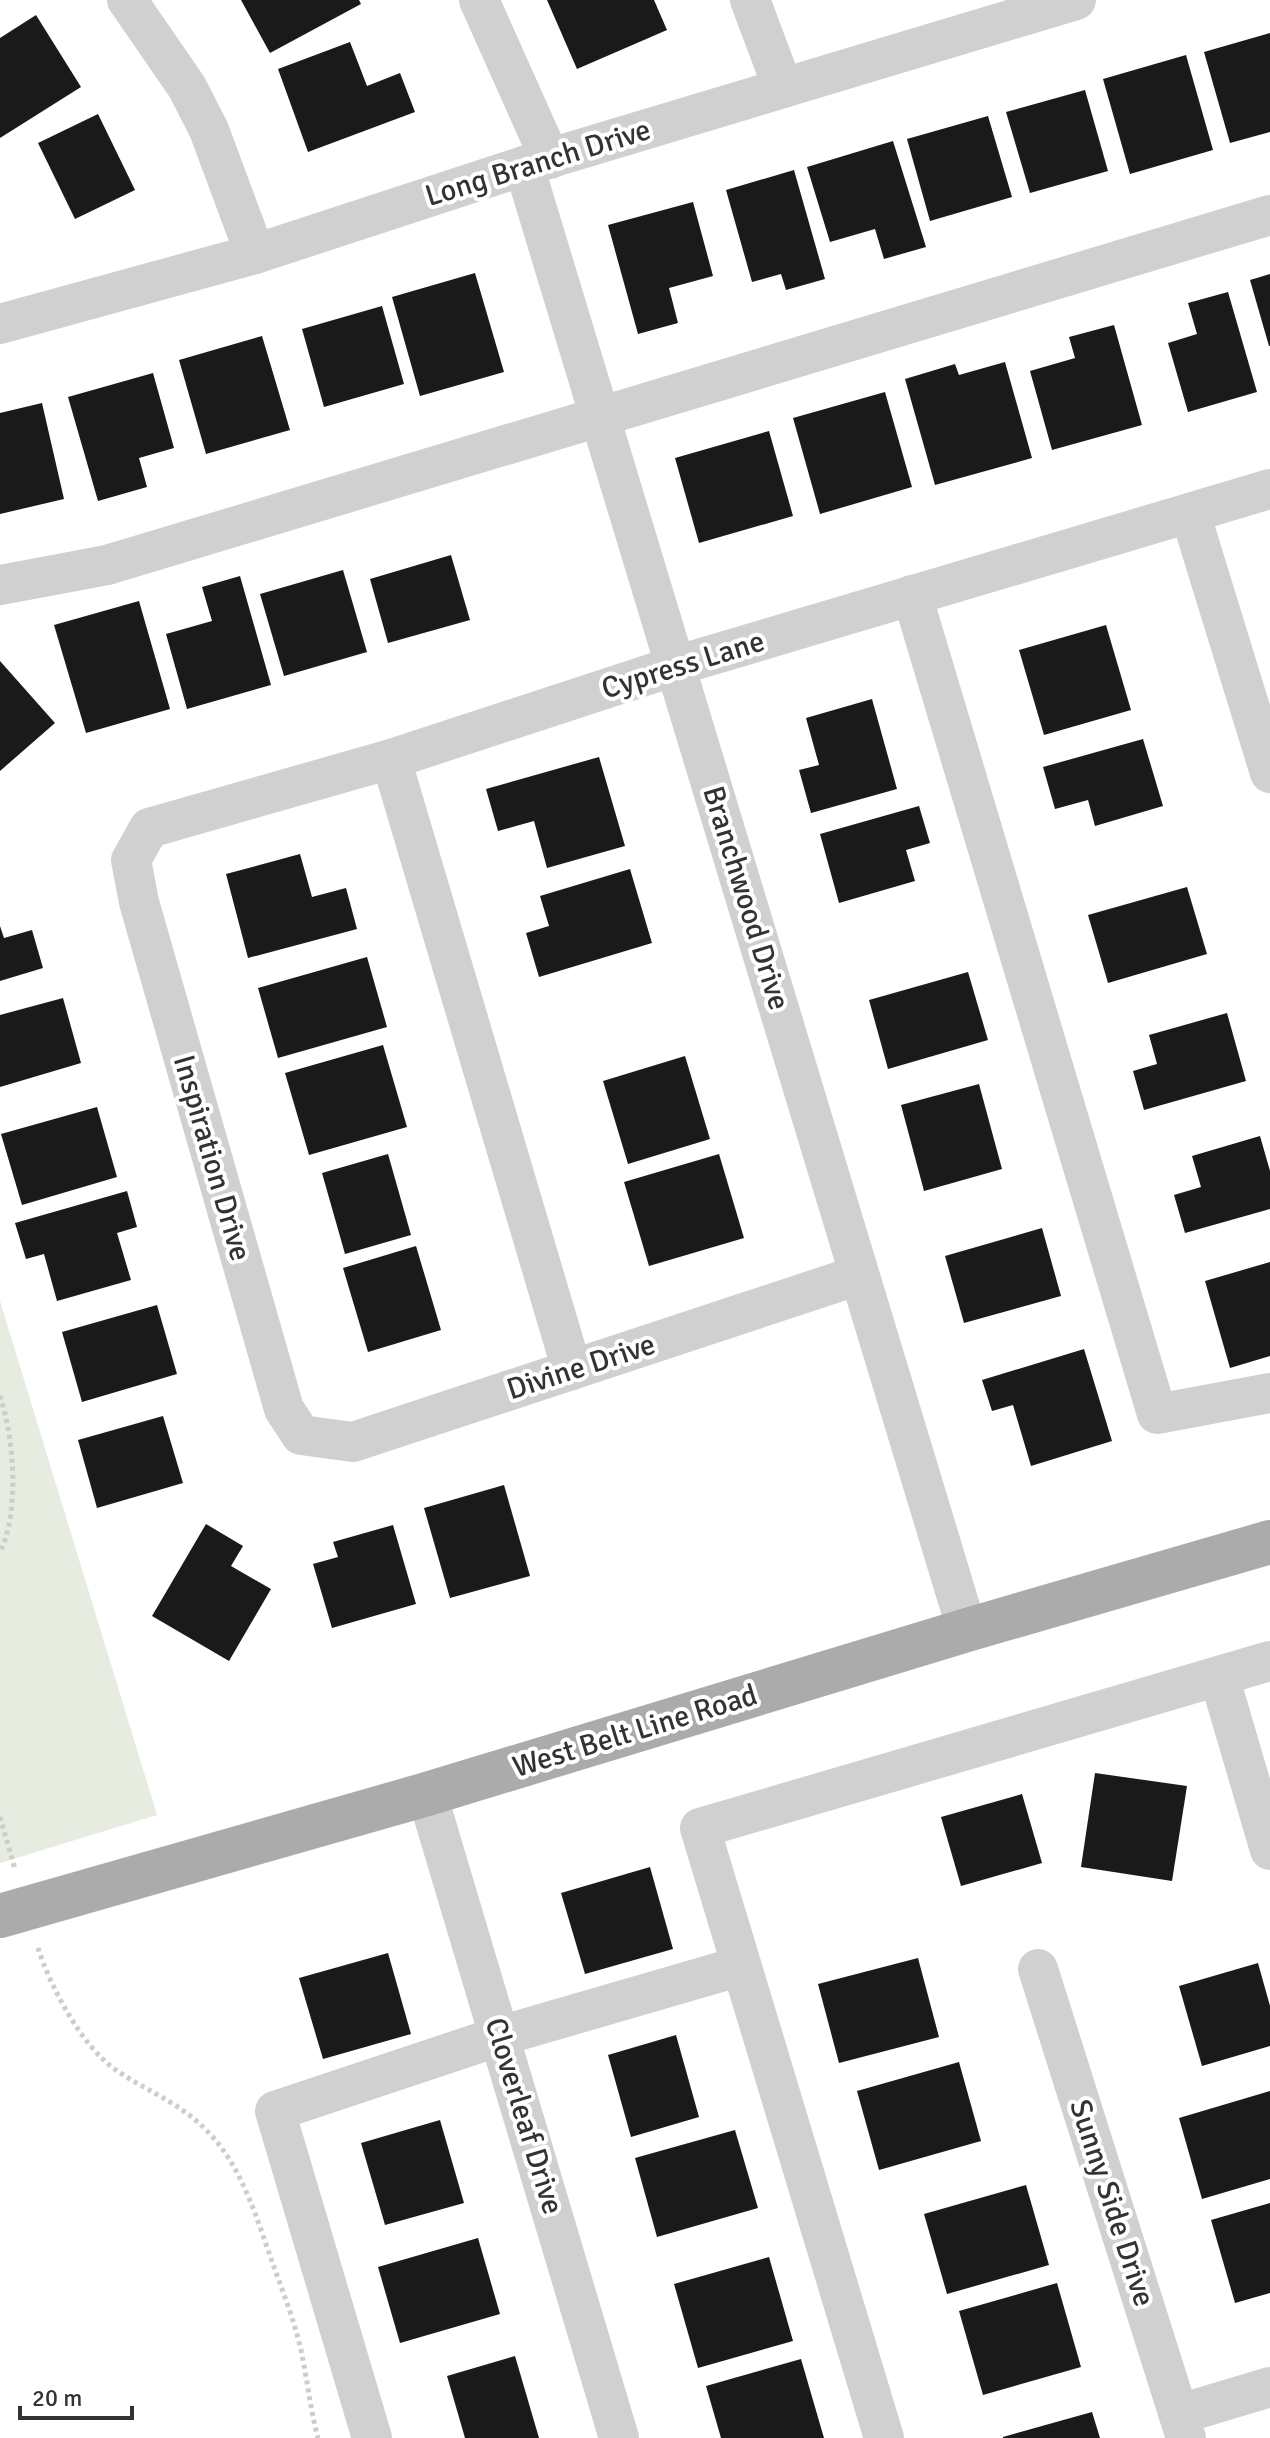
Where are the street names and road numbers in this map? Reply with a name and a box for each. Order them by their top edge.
street label: Long Branch Drive [421,111,655,215]
street label: Cypress Lane [597,623,769,707]
street label: Branchwood Drive [694,782,798,1014]
street label: Inspiration Drive [165,1051,259,1265]
street label: Divine Drive [502,1326,660,1408]
street label: West Belt Line Road [508,1676,762,1786]
street label: Cloverleaf Drive [477,2013,571,2219]
street label: Sunny Side Drive [1061,2095,1163,2311]

